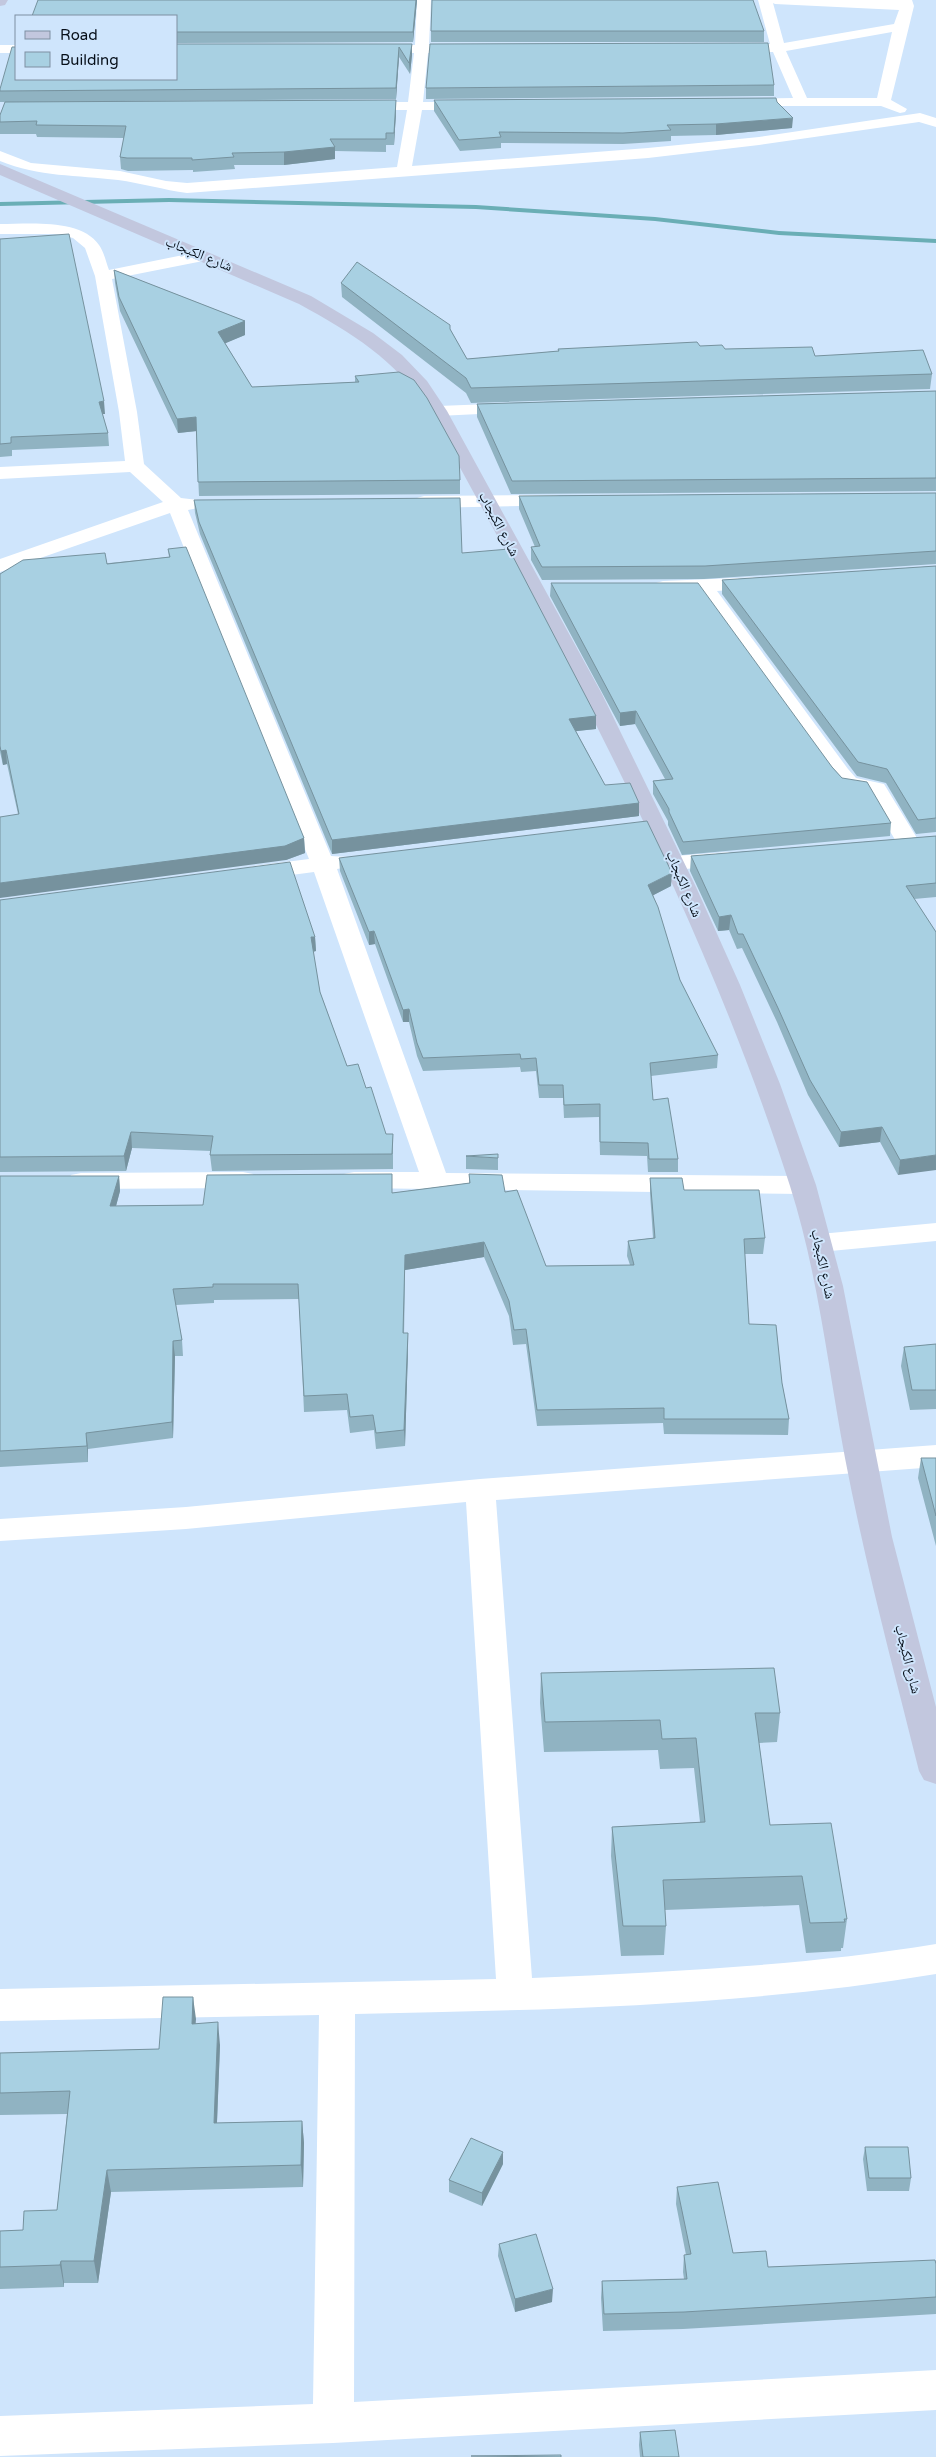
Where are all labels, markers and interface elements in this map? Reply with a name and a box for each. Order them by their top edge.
legend [15,15,178,80]
text: Road [60,26,98,44]
text: Building [60,51,119,69]
street label: شارع الكبجاب [163,233,235,276]
street label: شارع الكبجاب [474,489,523,560]
street label: شارع الكبجاب [661,848,706,920]
street label: شارع الكبجاب [806,1228,839,1301]
street label: شارع الكبجاب [890,1623,925,1696]

